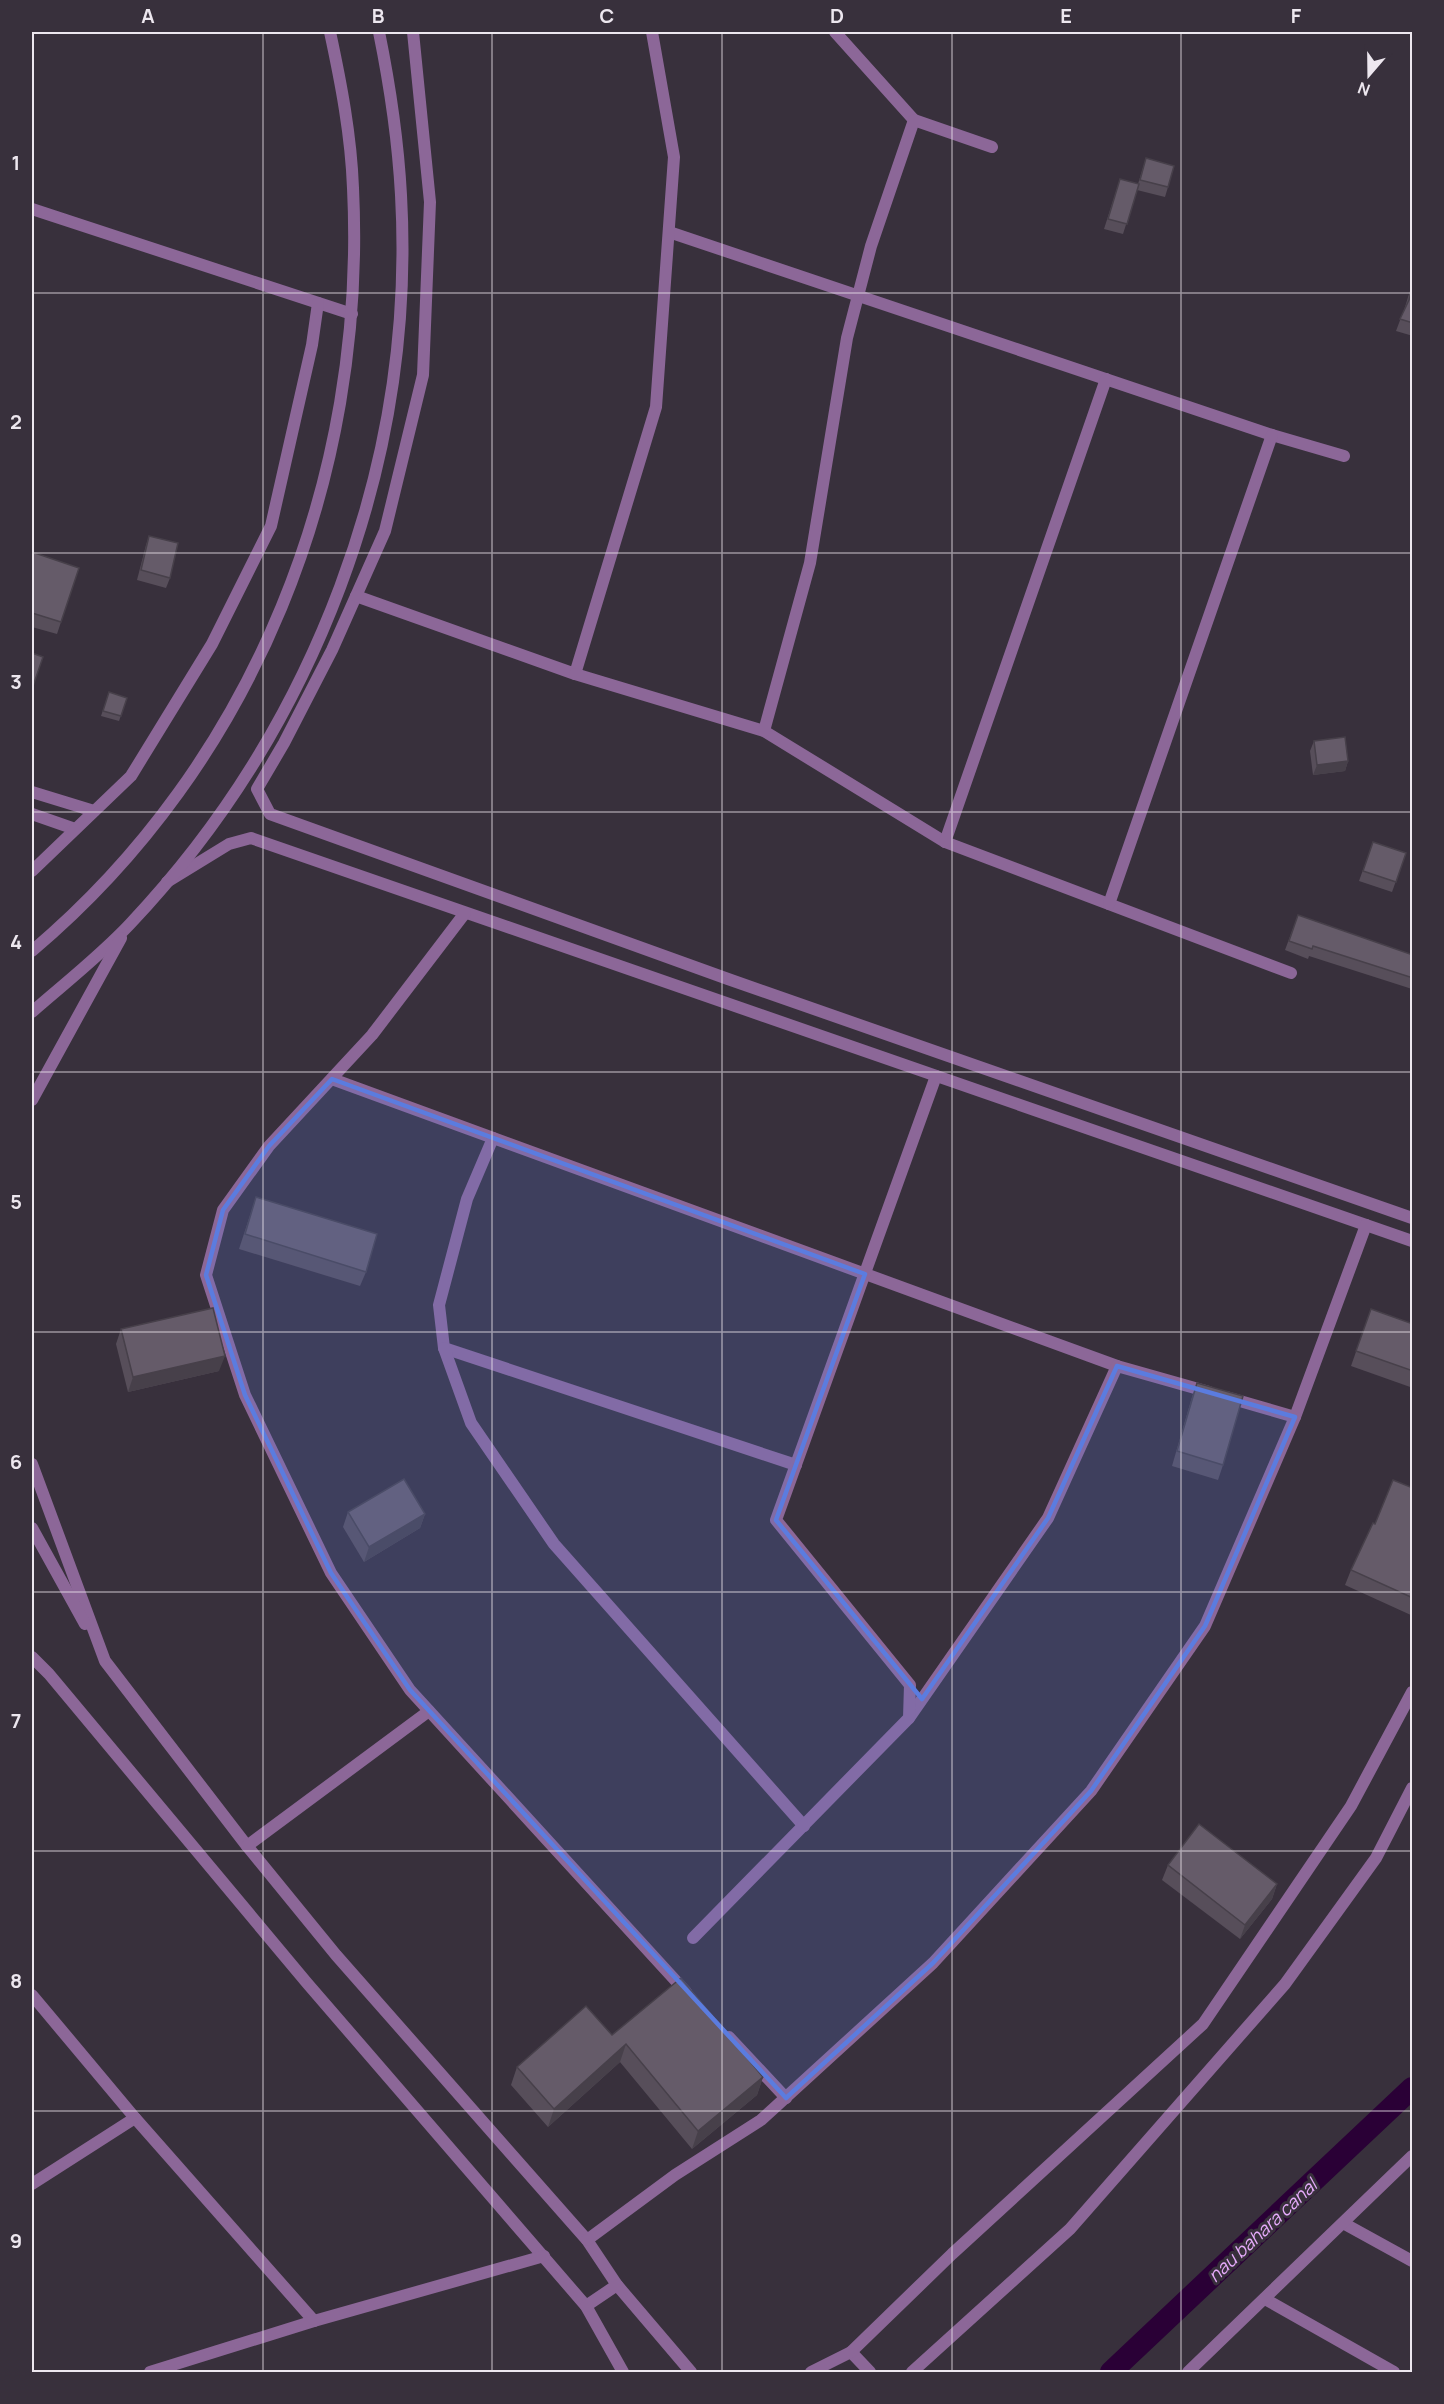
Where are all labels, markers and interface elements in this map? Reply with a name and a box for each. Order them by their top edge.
text: A [141,2,155,29]
text: B [372,2,385,29]
text: C [600,2,614,29]
text: D [830,2,844,29]
text: E [1060,2,1072,29]
text: F [1291,2,1302,29]
north arrow [1339,45,1399,105]
text: N [1355,77,1373,101]
text: 1 [12,149,20,176]
text: 2 [10,408,22,435]
text: 3 [10,668,22,695]
text: 4 [10,928,22,955]
text: 5 [10,1188,22,1215]
text: 6 [10,1448,22,1475]
text: 7 [11,1707,21,1734]
text: 8 [10,1967,22,1994]
water label: nau bahara canal [1202,2171,1324,2287]
text: 9 [10,2227,22,2254]

